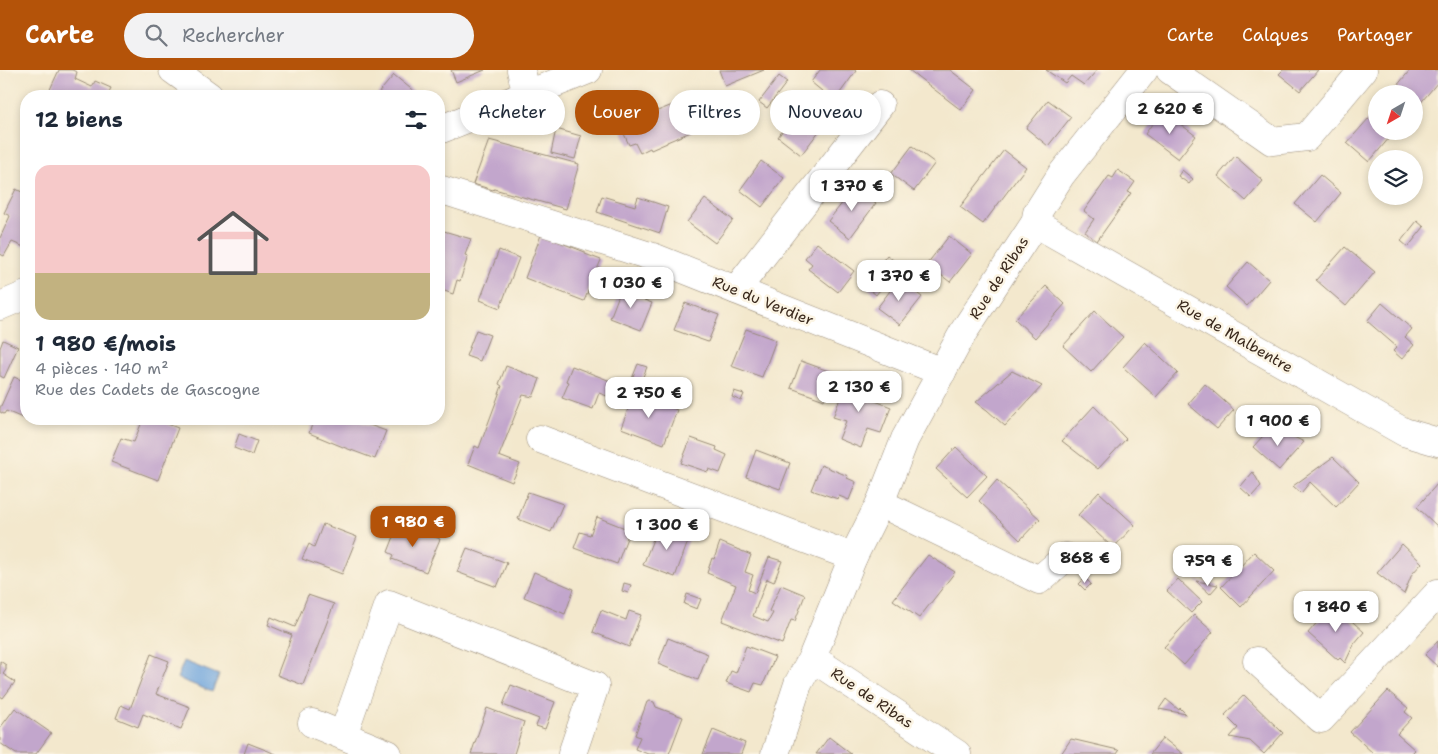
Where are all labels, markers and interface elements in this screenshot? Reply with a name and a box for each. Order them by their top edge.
search box [124,13,474,58]
text: Carte [25,19,94,51]
icon: search [142,21,170,49]
text: Rechercher [182,23,285,48]
text: Carte [1167,23,1214,47]
text: Calques [1242,23,1309,47]
text: Partager [1337,23,1413,47]
north arrow [1368,85,1422,140]
map controls [1368,85,1423,205]
chip: Acheter [460,90,565,135]
chip: Louer [575,90,659,135]
chip: Filtres [669,90,760,135]
chip: Nouveau [770,90,881,135]
pin: 2 620 € [1124,92,1216,135]
text: 2 620 € [1137,98,1203,119]
text: 12 biens [35,106,123,134]
icon: filters [402,106,430,134]
button: layers [1368,150,1423,205]
pin: 1 370 € [806,170,898,212]
text: 1 370 € [821,175,883,196]
icon: home [188,198,278,288]
street label: Rue de Ribas [965,233,1033,323]
pin: 1 370 € [853,260,945,302]
text: 1 370 € [868,265,930,286]
pin: 1 030 € [585,266,677,309]
text: 1 030 € [600,272,662,293]
street label: Rue du Verdier [709,272,817,330]
street label: Rue de Malbentre [1173,295,1297,377]
text: 1 980 €/mois [35,330,176,358]
text: 4 pièces · 140 m² [35,358,169,379]
pin: 2 130 € [813,370,905,413]
pin: 2 750 € [603,376,695,419]
text: 2 130 € [828,376,890,397]
text: Rue des Cadets de Gascogne [35,379,260,400]
text: 2 750 € [616,382,682,403]
pin: 1 900 € [1232,404,1324,447]
text: 1 900 € [1247,410,1309,431]
pin: 1 980 € [367,506,459,548]
pin: 1 300 € [621,508,713,551]
text: 1 980 € [381,511,445,532]
text: 1 300 € [636,514,699,535]
pin: 868 € [1050,542,1120,584]
pin: 759 € [1173,544,1243,587]
text: 868 € [1060,547,1110,568]
text: 759 € [1184,550,1232,571]
pin: 1 840 € [1290,590,1382,633]
text: 1 840 € [1305,596,1367,617]
street label: Rue de Ribas [827,663,917,733]

